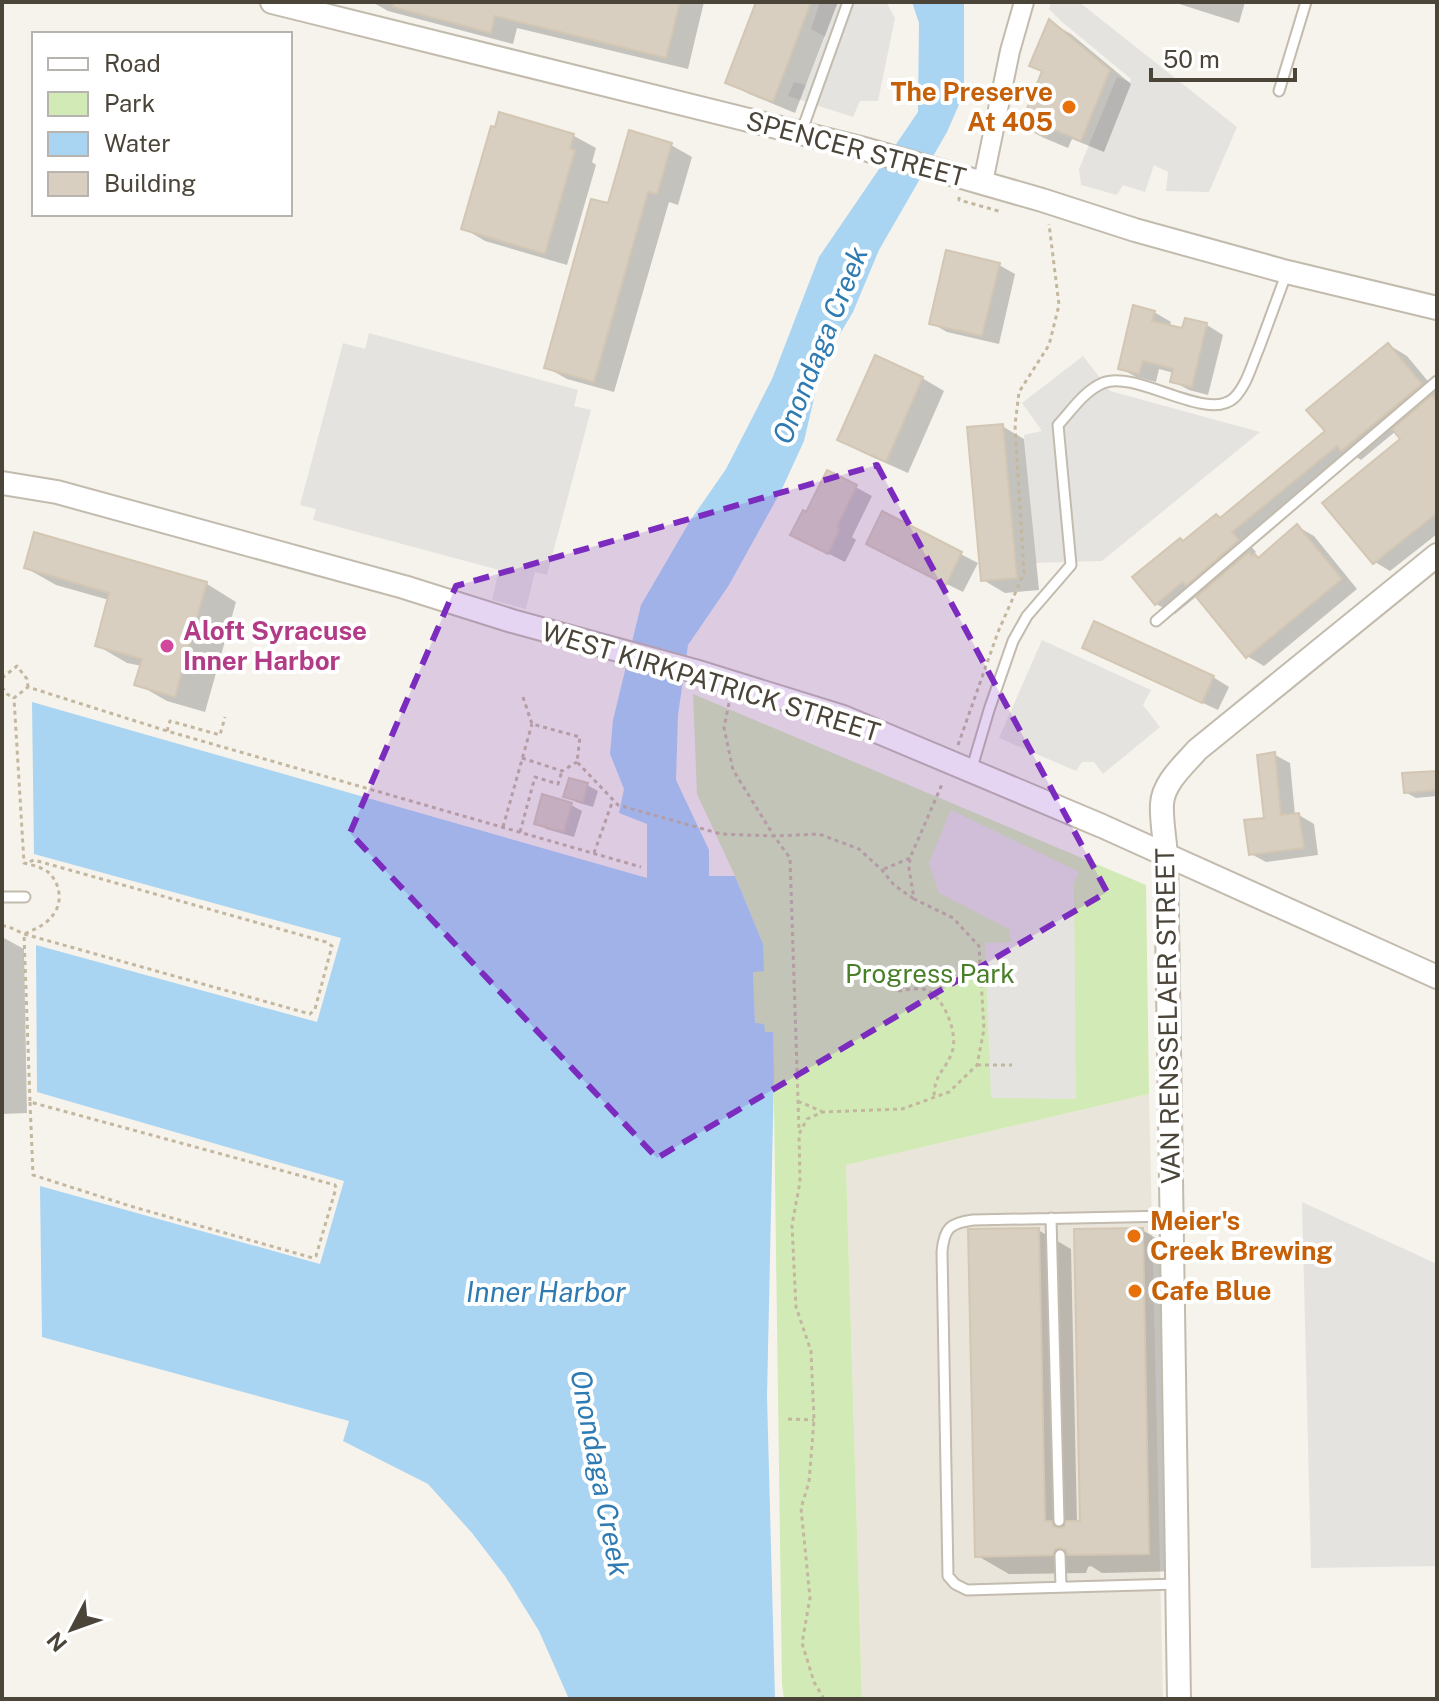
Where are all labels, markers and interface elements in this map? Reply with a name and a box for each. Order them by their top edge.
legend [32,32,292,216]
scale bar [1151,32,1295,82]
text: 50 m [1163,45,1220,73]
text: Road [104,49,161,77]
place label: The Preserve At 405 [890,76,1053,137]
text: Park [104,89,155,117]
marker: The Preserve At 405 [1060,98,1078,116]
street label: SPENCER STREET [743,104,969,193]
text: Water [104,129,171,157]
text: Building [104,169,196,197]
water label: Onondaga Creek [765,241,874,448]
place label: Aloft Syracuse Inner Harbor [183,615,367,676]
street label: WEST KIRKPATRICK STREET [538,615,884,748]
marker: Aloft Syracuse Inner Harbor [158,637,176,655]
street label: VAN RENSSELAER STREET [1149,848,1186,1184]
park label: Progress Park [845,958,1015,989]
place label: Meier's Creek Brewing [1150,1205,1333,1266]
marker: Meier's Creek Brewing [1125,1227,1143,1245]
water label: Inner Harbor [466,1275,626,1308]
place label: Cafe Blue [1151,1275,1271,1306]
marker: Cafe Blue [1126,1282,1144,1300]
water label: Onondaga Creek [564,1367,637,1579]
north arrow [32,1589,112,1669]
text: N [41,1627,72,1657]

